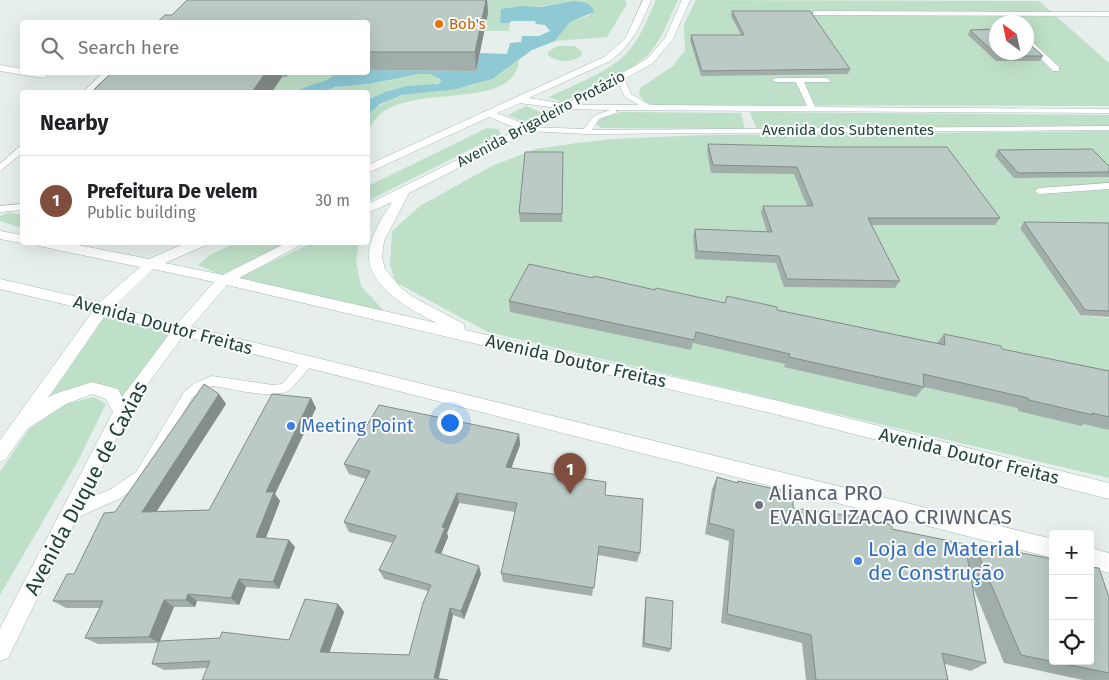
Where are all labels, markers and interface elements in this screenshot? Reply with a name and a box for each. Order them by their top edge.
place label: Bob's [449,15,486,33]
north arrow [989,15,1034,60]
marker: Bob's [433,18,445,30]
search box [20,20,370,75]
icon: search [38,34,66,62]
text: Search here [78,36,179,59]
street label: Avenida Brigadeiro Protázio [454,67,628,171]
text: Nearby [40,110,108,136]
street label: Avenida dos Subtenentes [762,121,934,139]
text: Prefeitura De velem [87,180,258,203]
text: 1 [52,191,60,210]
text: 30 m [315,191,350,210]
text: Public building [87,203,195,222]
street label: Avenida Doutor Freitas [71,290,255,360]
street label: Avenida Doutor Freitas [483,329,669,393]
street label: Avenida Duque de Caxias [18,376,154,599]
your location [437,410,463,436]
place label: Meeting Point [301,415,414,437]
marker: Meeting Point [285,420,297,432]
street label: Avenida Doutor Freitas [877,423,1061,489]
pin: 1 [554,453,586,494]
place label: Alianca PRO EVANGLIZACAO CRIWNCAS [769,480,1012,530]
marker: Alianca PRO EVANGLIZACAO CRIWNCAS [753,499,765,511]
map controls [1049,530,1094,665]
button: + [1049,530,1094,575]
place label: Loja de Material de Construção [868,536,1021,586]
marker: Loja de Material de Construção [852,555,864,567]
button: − [1049,575,1094,620]
button: locate [1049,620,1094,665]

